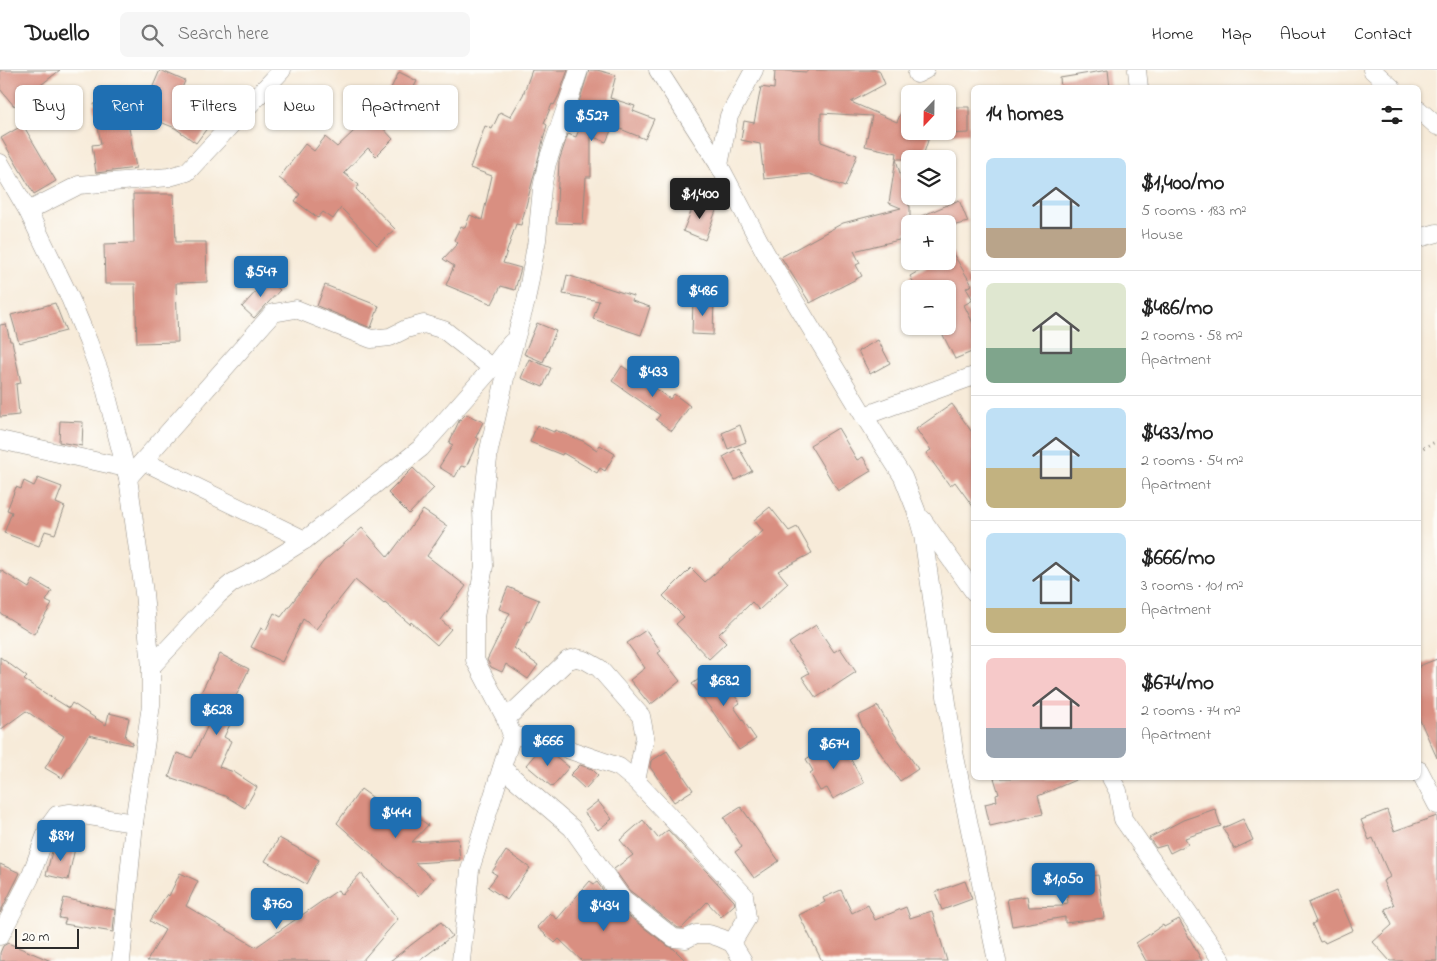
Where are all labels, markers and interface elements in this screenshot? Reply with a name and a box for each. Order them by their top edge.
search box [120,12,470,57]
text: Dwello [25,17,90,52]
icon: search [138,21,166,49]
text: Search here [178,21,269,48]
text: Home [1152,22,1193,48]
text: Map [1221,22,1252,48]
text: About [1280,22,1326,48]
text: Contact [1354,22,1412,48]
chip: Buy [15,85,83,130]
chip: Rent [93,85,162,130]
chip: Filters [172,85,255,130]
chip: New [265,85,333,130]
chip: Apartment [343,85,458,130]
north arrow [901,85,956,140]
map controls [901,85,956,335]
pin: $527 [562,100,622,142]
text: 14 homes [986,100,1064,130]
icon: filters [1378,101,1406,129]
text: $527 [575,104,609,128]
button: layers [901,150,956,205]
text: $1,400/mo [1141,169,1225,199]
pin: $1,400 [659,178,741,220]
icon: home [1026,178,1086,238]
text: $1,400 [681,182,719,206]
text: 5 rooms · 183 m² [1141,199,1247,223]
button: + [901,215,956,270]
text: House [1141,223,1183,247]
pin: $547 [231,256,291,298]
text: $547 [245,260,277,284]
pin: $486 [673,274,733,317]
text: $486 [688,279,718,303]
button: − [901,280,956,335]
text: $486/mo [1141,294,1213,324]
icon: home [1026,303,1086,363]
text: 2 rooms · 58 m² [1141,324,1243,348]
text: Apartment [1141,348,1211,372]
pin: $433 [623,356,683,398]
text: $433 [638,360,668,384]
text: $433/mo [1141,419,1213,449]
icon: home [1026,428,1086,488]
text: 2 rooms · 54 m² [1141,449,1243,473]
text: Apartment [1141,473,1211,497]
text: $666/mo [1141,544,1215,574]
icon: home [1026,553,1086,613]
text: 3 rooms · 101 m² [1141,574,1243,598]
text: Apartment [1141,598,1211,622]
pin: $682 [694,664,754,707]
text: $682 [709,669,739,693]
text: $674/mo [1141,669,1214,699]
icon: home [1026,678,1086,738]
pin: $628 [187,694,247,736]
text: $628 [202,698,232,722]
text: 2 rooms · 74 m² [1141,699,1241,723]
text: Apartment [1141,723,1211,747]
pin: $666 [518,724,578,767]
pin: $674 [804,728,864,770]
text: $666 [533,729,563,753]
text: $674 [819,732,849,756]
pin: $444 [366,796,426,839]
text: $444 [381,801,411,825]
pin: $891 [31,820,91,862]
text: $891 [48,824,74,848]
pin: $1,050 [1022,862,1104,905]
text: $1,050 [1043,867,1083,891]
pin: $760 [247,888,307,930]
pin: $434 [574,890,634,932]
text: $760 [262,892,292,916]
text: $434 [589,894,619,918]
scale bar [15,926,79,949]
text: 20 m [22,927,49,948]

